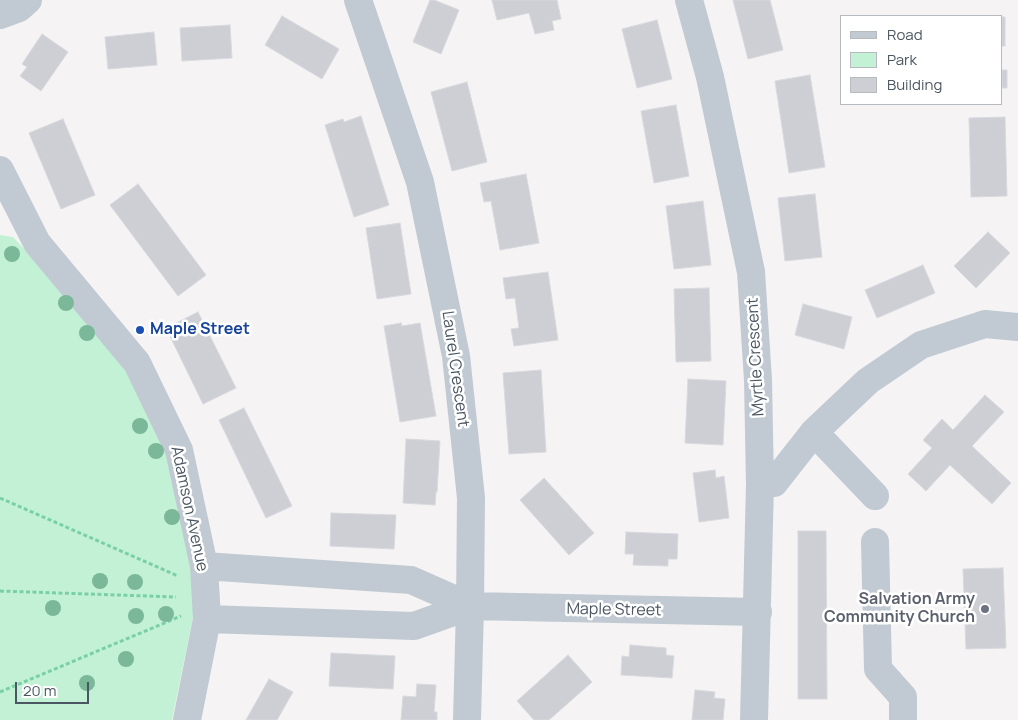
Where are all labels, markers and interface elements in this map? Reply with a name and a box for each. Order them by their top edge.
legend [840,15,1003,105]
text: Road [887,24,923,45]
text: Park [887,49,917,70]
text: Building [887,74,942,95]
street label: Myrtle Crescent [743,297,769,417]
street label: Laurel Crescent [437,310,473,428]
place label: Maple Street [150,320,250,340]
marker: Maple Street [134,324,146,336]
street label: Adamson Avenue [166,445,212,573]
place label: Salvation Army Community Church [824,590,975,628]
street label: Maple Street [566,600,662,620]
marker: Salvation Army Community Church [979,603,991,615]
scale bar [18,672,91,704]
text: 20 m [23,680,56,701]

